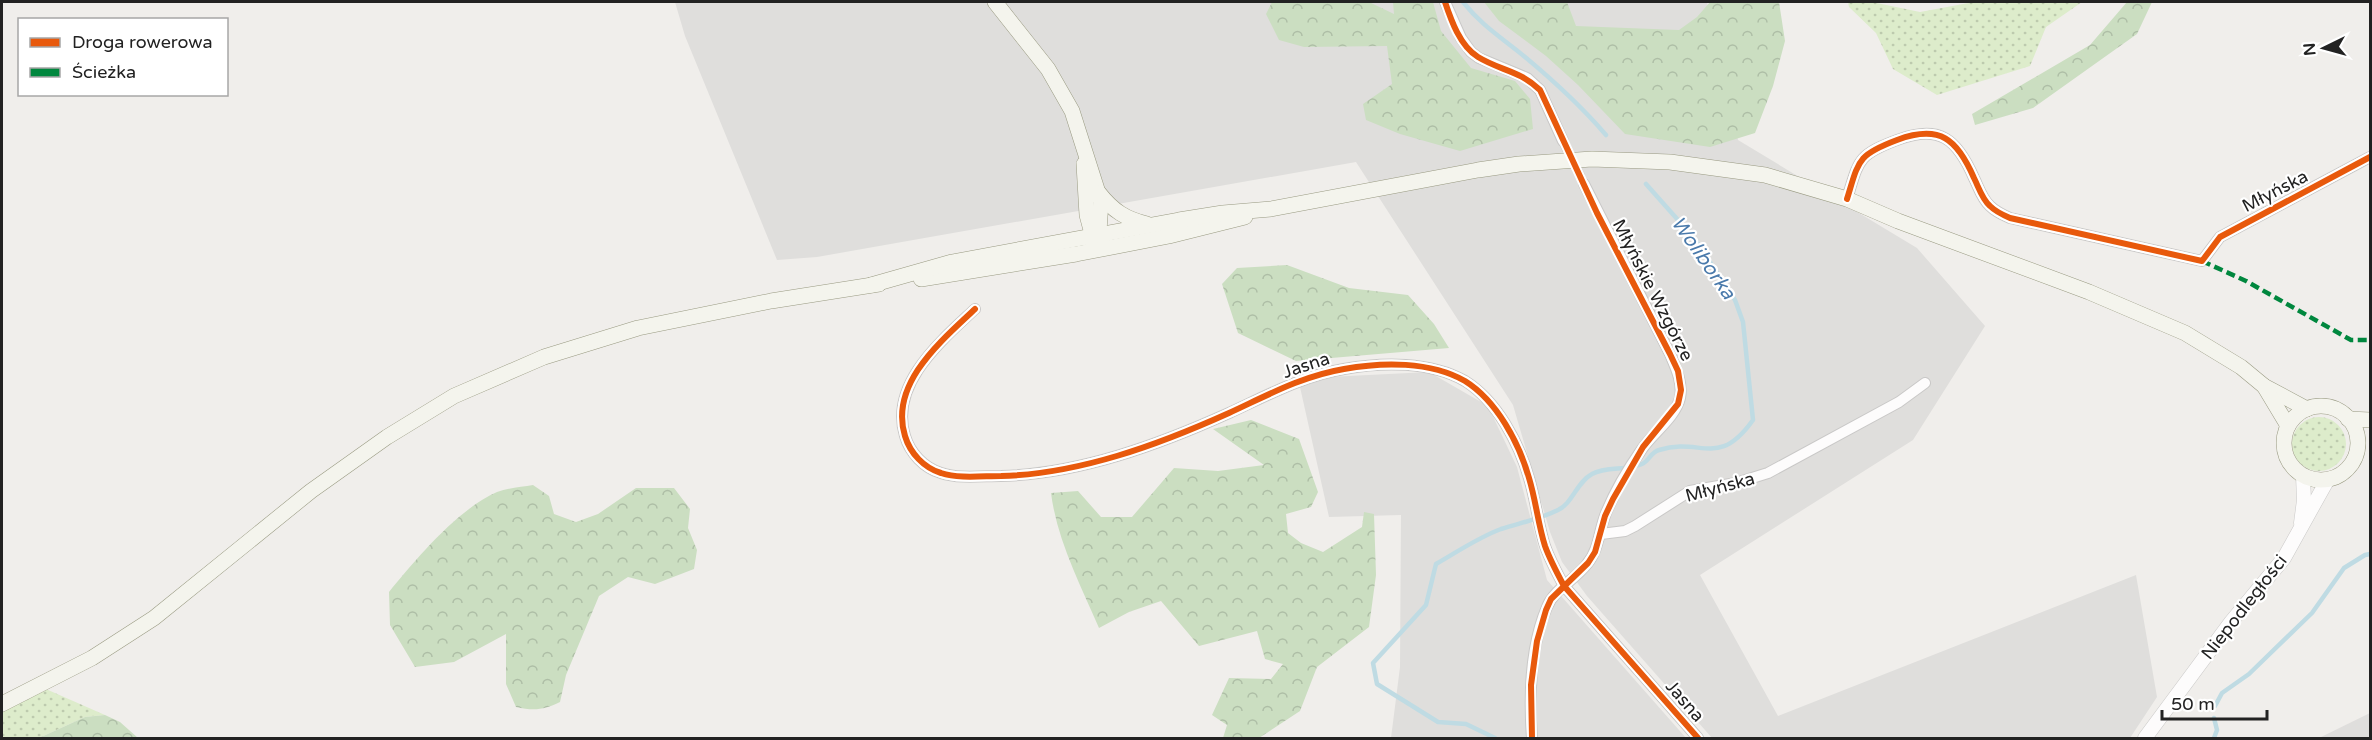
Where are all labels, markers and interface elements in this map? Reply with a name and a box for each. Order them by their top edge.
legend [18,18,228,96]
north arrow [2294,18,2354,78]
text: Droga rowerowa [72,31,213,53]
text: N [2300,42,2321,56]
text: Ścieżka [72,61,136,83]
street label: Młyńska [2238,165,2312,217]
water label: Woliborka [1666,212,1741,305]
street label: Młyńskie Wzgórze [1608,216,1698,364]
street label: Jasna [1280,347,1332,383]
street label: Młyńska [1683,467,1757,507]
street label: Niepodległości [2196,550,2292,664]
street label: Jasna [1661,676,1709,726]
scale bar [2162,683,2267,721]
text: 50 m [2171,693,2215,715]

